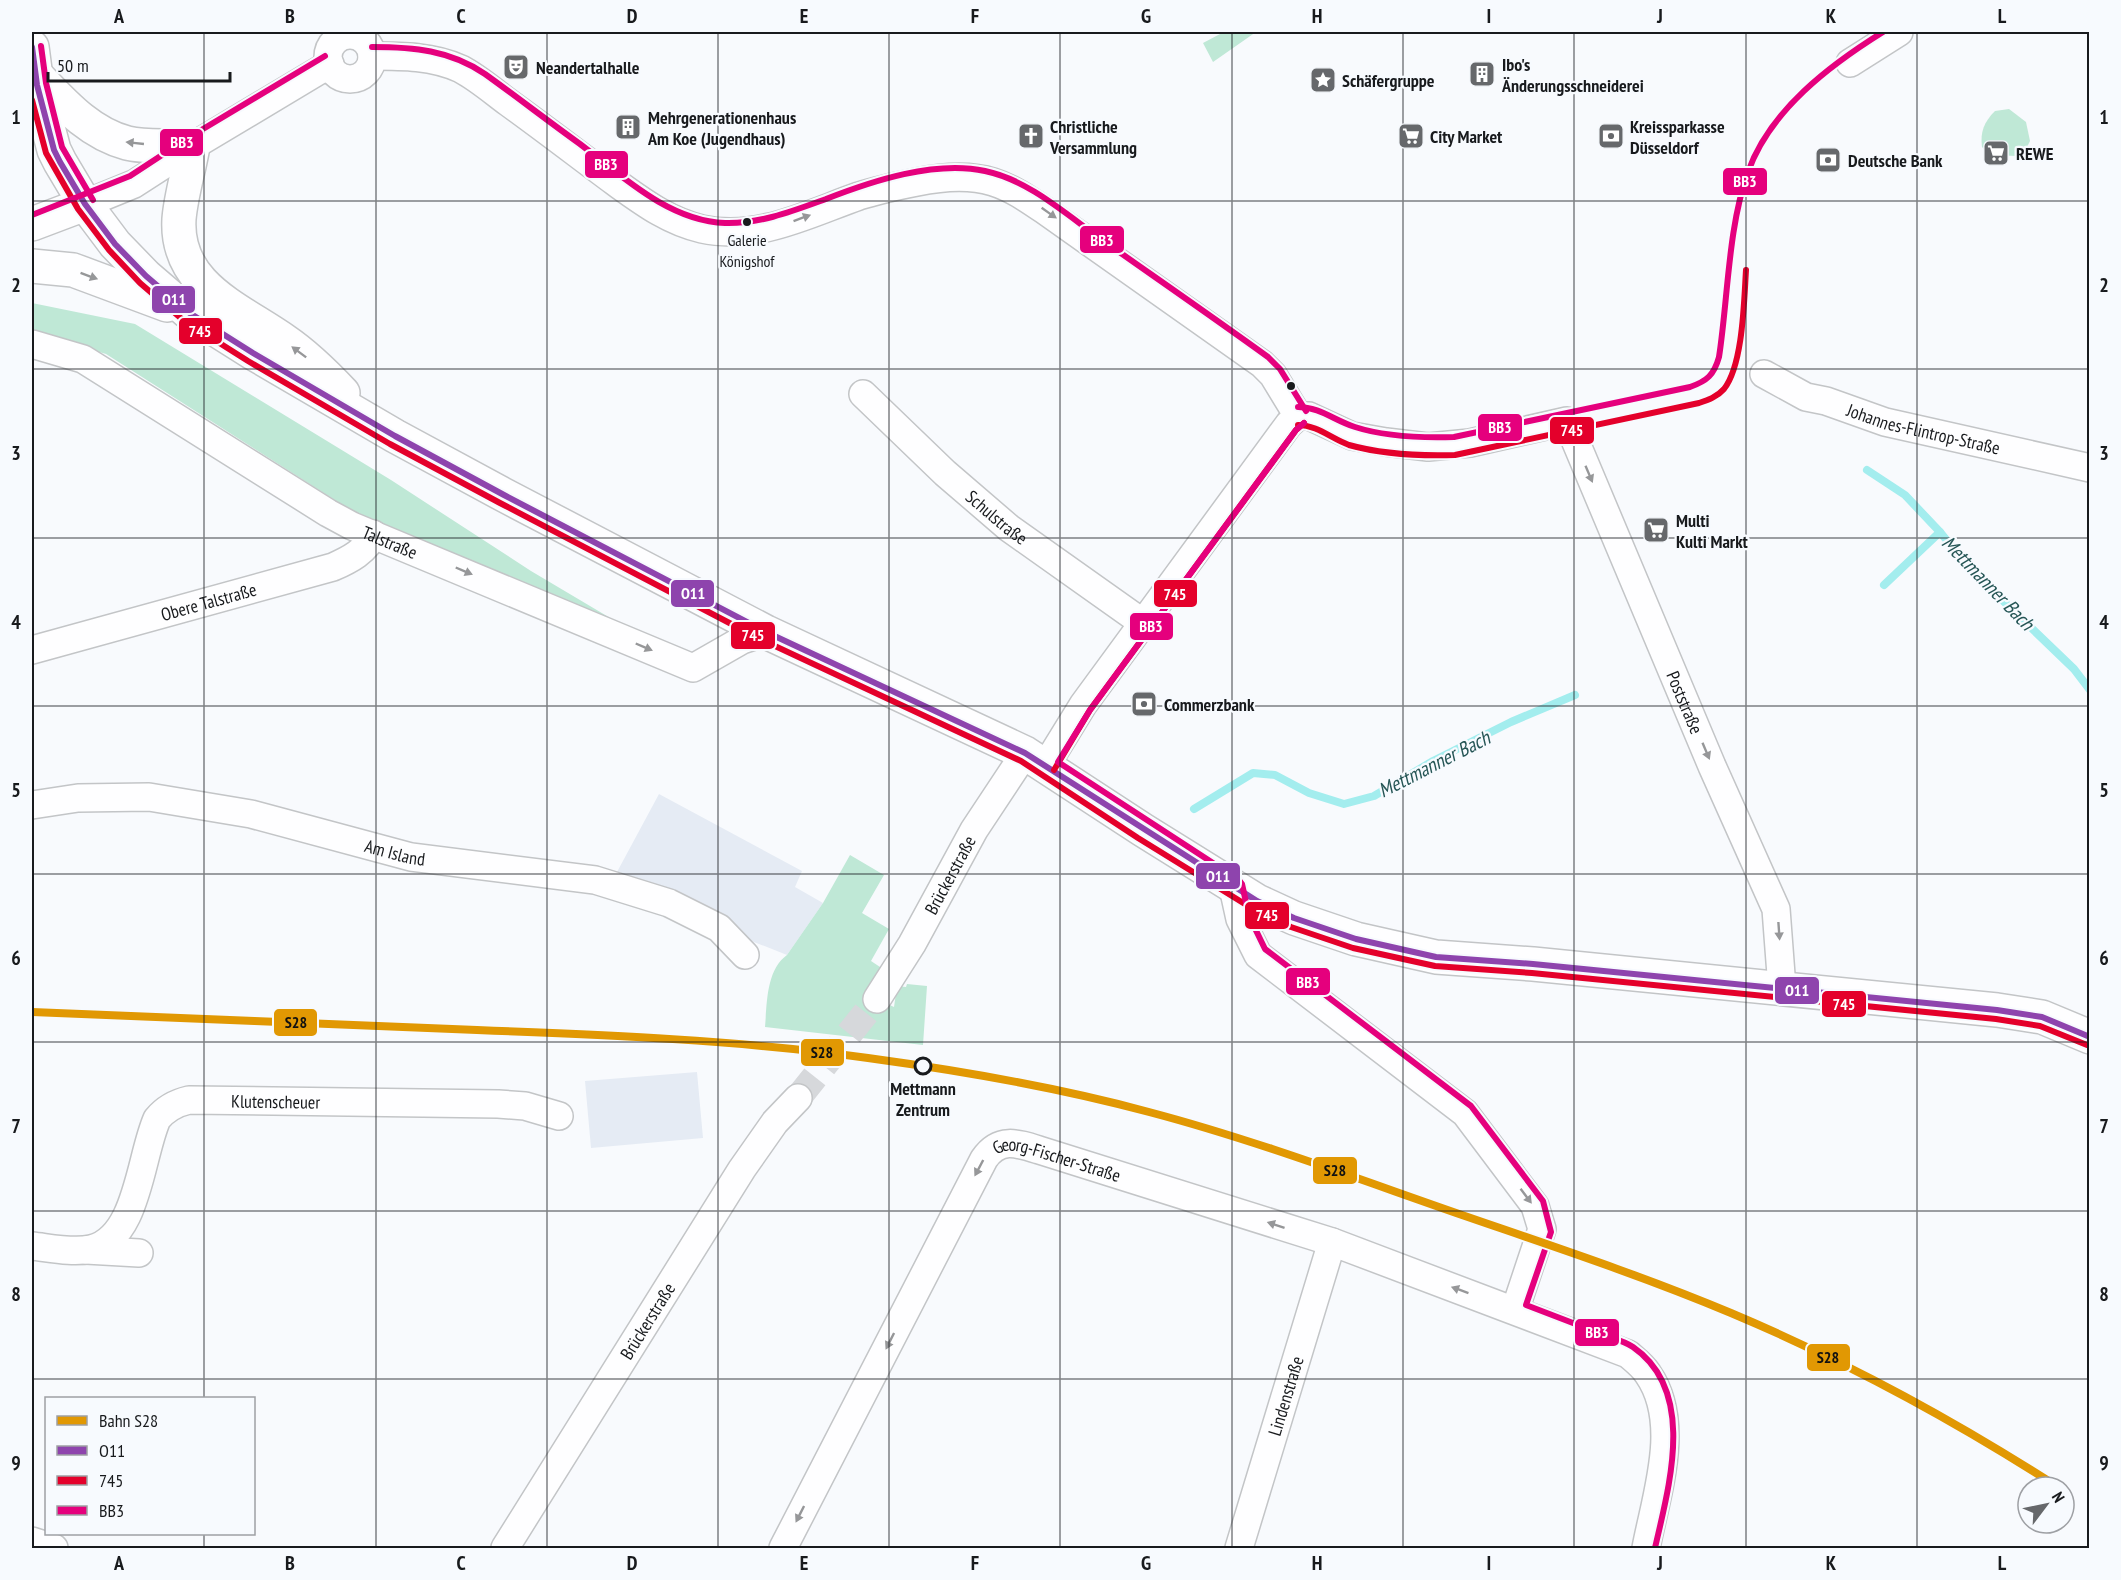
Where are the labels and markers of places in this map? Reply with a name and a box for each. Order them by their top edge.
theatre icon: Neandertalhalle [501,52,531,82]
place label: Ibo's Änderungsschneiderei [1501,53,1644,97]
place label: Neandertalhalle [536,56,640,79]
building icon: Ibo's Änderungsschneiderei [1467,59,1497,89]
place icon: Schäfergruppe [1308,65,1338,95]
place label: Schäfergruppe [1342,69,1435,92]
place label: Mehrgenerationenhaus Am Koe (Jugendhaus) [647,106,796,150]
building icon: Mehrgenerationenhaus Am Koe (Jugendhaus) [613,112,643,142]
place label: Christliche Versammlung [1049,115,1137,159]
place label: Kreissparkasse Düsseldorf [1630,115,1725,159]
church icon: Christliche Versammlung [1016,121,1046,151]
supermarket icon: City Market [1396,121,1426,151]
bank icon: Kreissparkasse Düsseldorf [1596,121,1626,151]
place label: City Market [1430,125,1503,148]
supermarket icon: REWE [1981,138,2011,168]
place label: REWE [2016,142,2054,165]
bank icon: Deutsche Bank [1813,145,1843,175]
place label: Deutsche Bank [1848,149,1943,172]
marker: Galerie Königshof [741,216,753,228]
place label: Galerie Königshof [720,230,775,271]
unlabelled marker [1285,380,1297,392]
place label: Multi Kulti Markt [1676,509,1749,553]
supermarket icon: Multi Kulti Markt [1641,515,1671,545]
bank icon: Commerzbank [1129,689,1159,719]
place label: Commerzbank [1164,693,1255,716]
marker: Mettmann Zentrum [914,1057,932,1075]
place label: Mettmann Zentrum [890,1077,956,1121]

